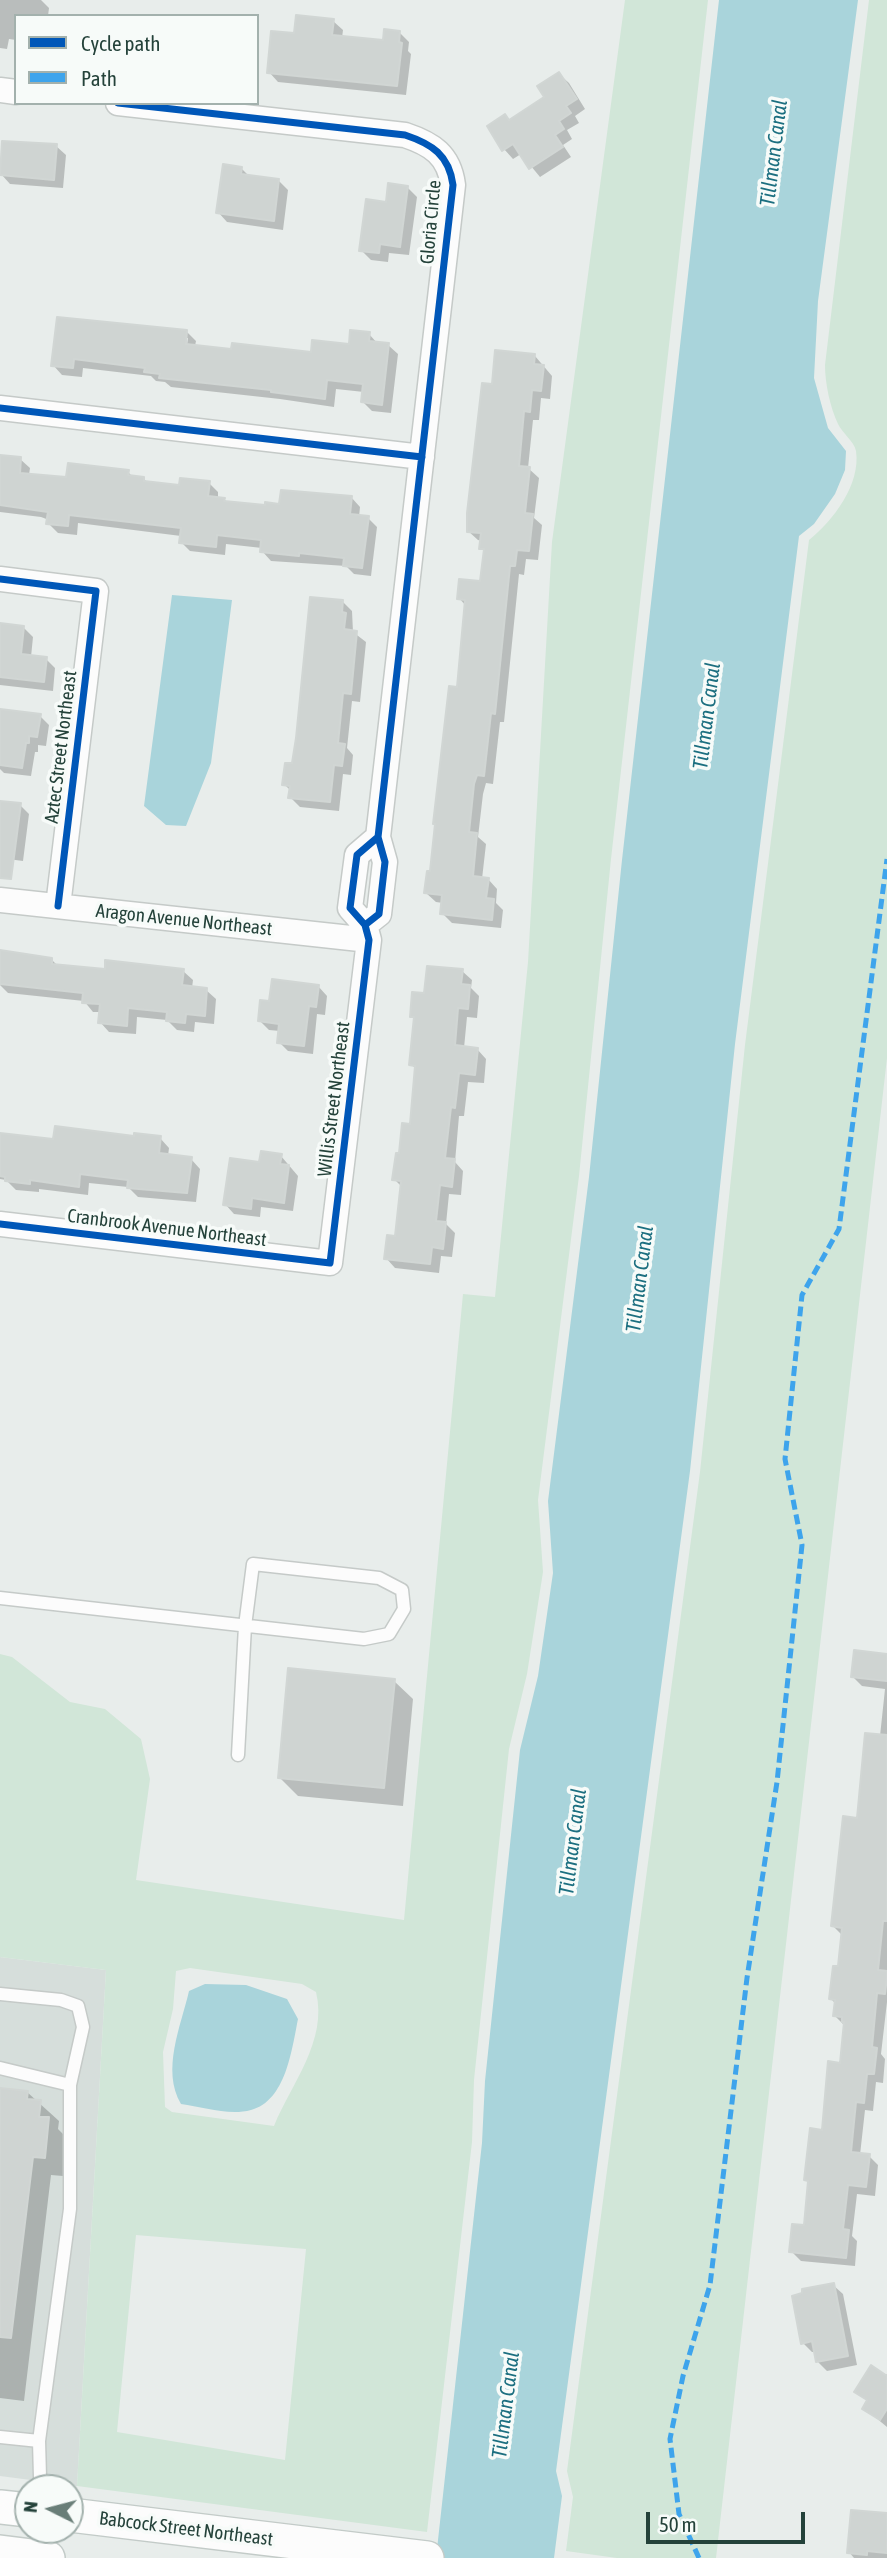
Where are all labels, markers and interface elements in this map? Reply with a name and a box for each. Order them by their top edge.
legend [14,14,259,105]
text: Cycle path [81,31,160,55]
text: Path [81,66,117,90]
water label: Tillman Canal [755,98,793,208]
street label: Gloria Circle [416,179,446,265]
water label: Tillman Canal [688,661,726,771]
street label: Aztec Street Northeast [40,669,82,825]
street label: Aragon Avenue Northeast [95,899,273,941]
street label: Willis Street Northeast [313,1020,355,1178]
street label: Cranbrook Avenue Northeast [66,1204,268,1252]
water label: Tillman Canal [621,1224,659,1334]
water label: Tillman Canal [554,1787,592,1897]
water label: Tillman Canal [487,2350,525,2460]
north arrow [14,2474,84,2544]
scale bar [649,2498,808,2542]
text: N [19,2500,42,2514]
street label: Babcock Street Northeast [98,2507,274,2551]
text: 50 m [659,2512,697,2536]

